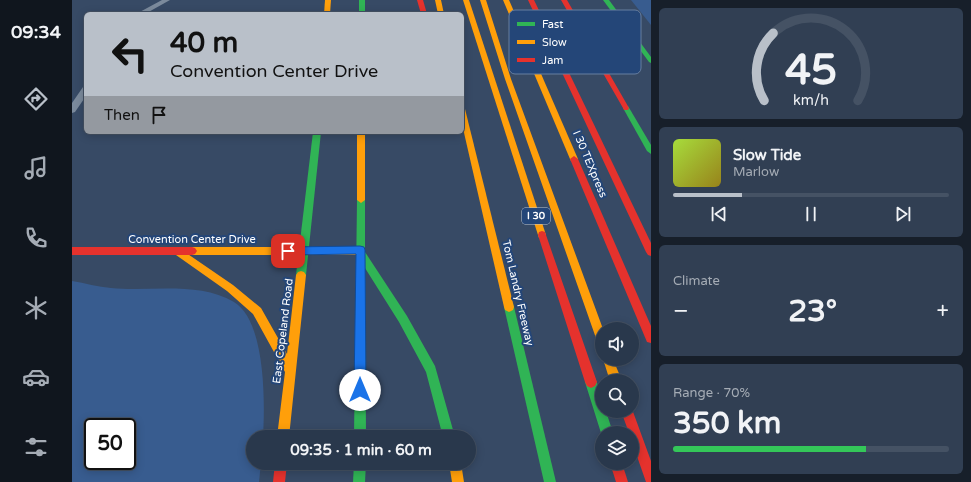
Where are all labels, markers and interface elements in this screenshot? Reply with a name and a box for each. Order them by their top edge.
legend [509,10,641,74]
text: Fast [542,18,563,31]
text: 09:34 [11,21,61,43]
text: 40 m [170,26,238,60]
icon: left [104,28,156,80]
text: Slow [542,36,567,49]
text: 45 [785,46,837,96]
text: Jam [542,54,563,67]
text: Convention Center Drive [170,60,378,82]
icon: directions [22,85,50,113]
text: km/h [793,92,829,109]
icon: arrive [148,104,170,126]
text: Then [104,106,140,124]
street label: I 30 TEXpress [570,129,610,199]
text: Slow Tide [733,146,801,164]
icon: music [22,154,50,182]
text: Marlow [733,164,779,180]
icon: previous [708,203,730,225]
icon: pause [800,203,822,225]
icon: next [892,203,914,225]
road number: I 30 [522,208,550,224]
icon: phone [22,224,50,252]
street label: Convention Center Drive [128,233,256,246]
pin [271,234,305,268]
street label: Tom Landry Freeway [499,239,537,347]
icon: arrive [277,240,299,262]
text: Climate [673,273,720,289]
street label: East Copeland Road [270,278,296,384]
text: 23° [788,293,837,330]
icon: climate [22,294,50,322]
text: − [673,298,689,324]
text: + [937,298,949,324]
map controls [595,322,639,470]
button: sound [595,322,639,366]
icon: car [22,363,50,391]
position arrow [339,369,381,411]
button: search [595,374,639,418]
text: Range · 70% [673,385,750,401]
text: 350 km [673,405,781,442]
speed limit sign: 50 [84,418,136,470]
button: layers [595,426,639,470]
icon: filters [22,433,50,461]
text: 09:35 · 1 min · 60 m [290,441,432,459]

